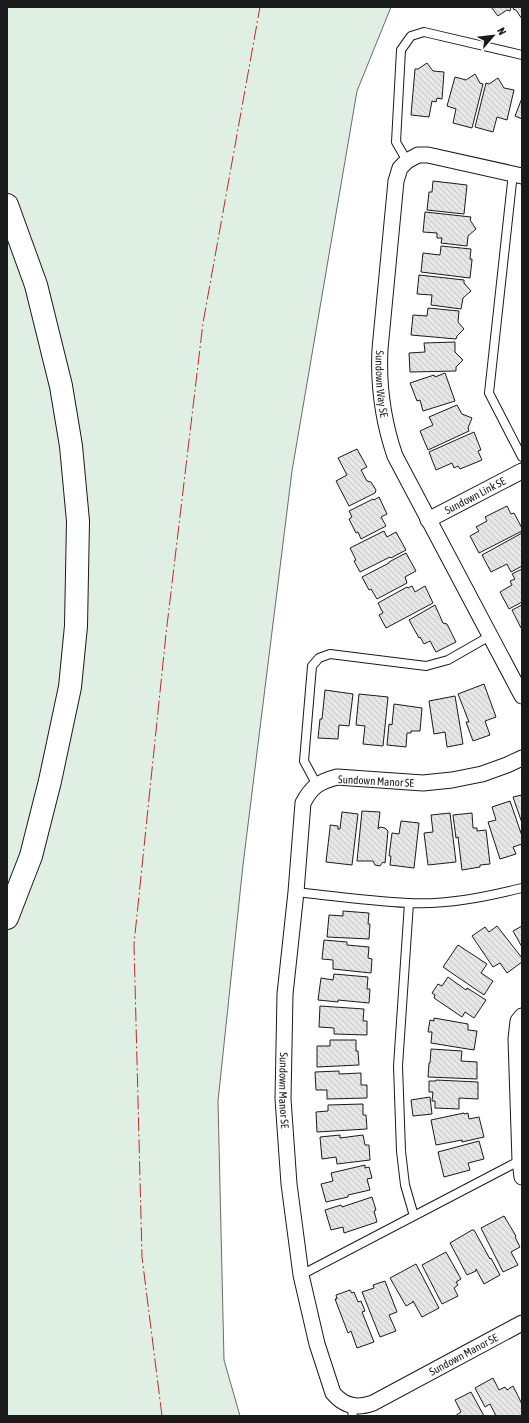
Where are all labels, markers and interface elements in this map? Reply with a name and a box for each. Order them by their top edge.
north arrow [473,16,513,56]
text: N [495,26,509,37]
street label: Sundown Way SE [374,350,390,419]
street label: Sundown Link SE [443,475,508,516]
street label: Sundown Manor SE [338,773,415,789]
street label: Sundown Manor SE [277,1052,291,1129]
street label: Sundown Manor SE [427,1331,500,1378]

